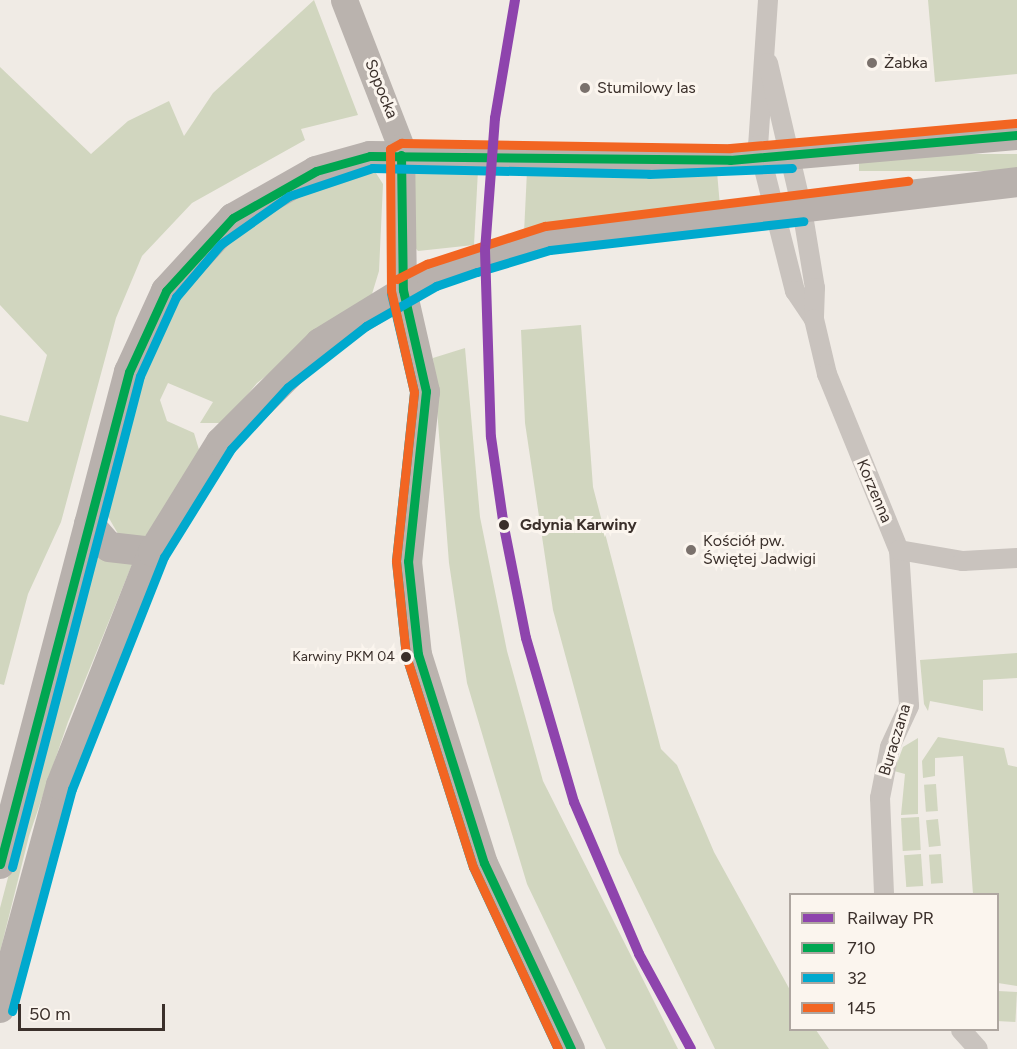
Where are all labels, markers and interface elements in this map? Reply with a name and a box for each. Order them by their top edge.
place label: Żabka [884,53,928,73]
marker: Żabka [865,56,879,70]
street label: Sopocka [360,57,402,121]
place label: Stumilowy las [597,78,696,98]
marker: Stumilowy las [578,81,592,95]
street label: Korzenna [852,456,896,526]
marker: Gdynia Karwiny [493,514,515,536]
place label: Gdynia Karwiny [520,515,637,535]
place label: Kościół pw. Świętej Jadwigi [703,531,816,569]
marker: Kościół pw. Świętej Jadwigi [684,543,698,557]
place label: Karwiny PKM 04 [292,649,395,665]
marker: Karwiny PKM 04 [400,651,412,663]
street label: Buraczana [875,702,915,778]
legend [789,893,999,1031]
text: Railway PR [847,907,934,929]
text: 710 [847,937,876,959]
text: 32 [847,967,867,989]
scale bar [21,992,168,1030]
text: 145 [847,997,876,1019]
text: 50 m [29,1003,71,1025]

